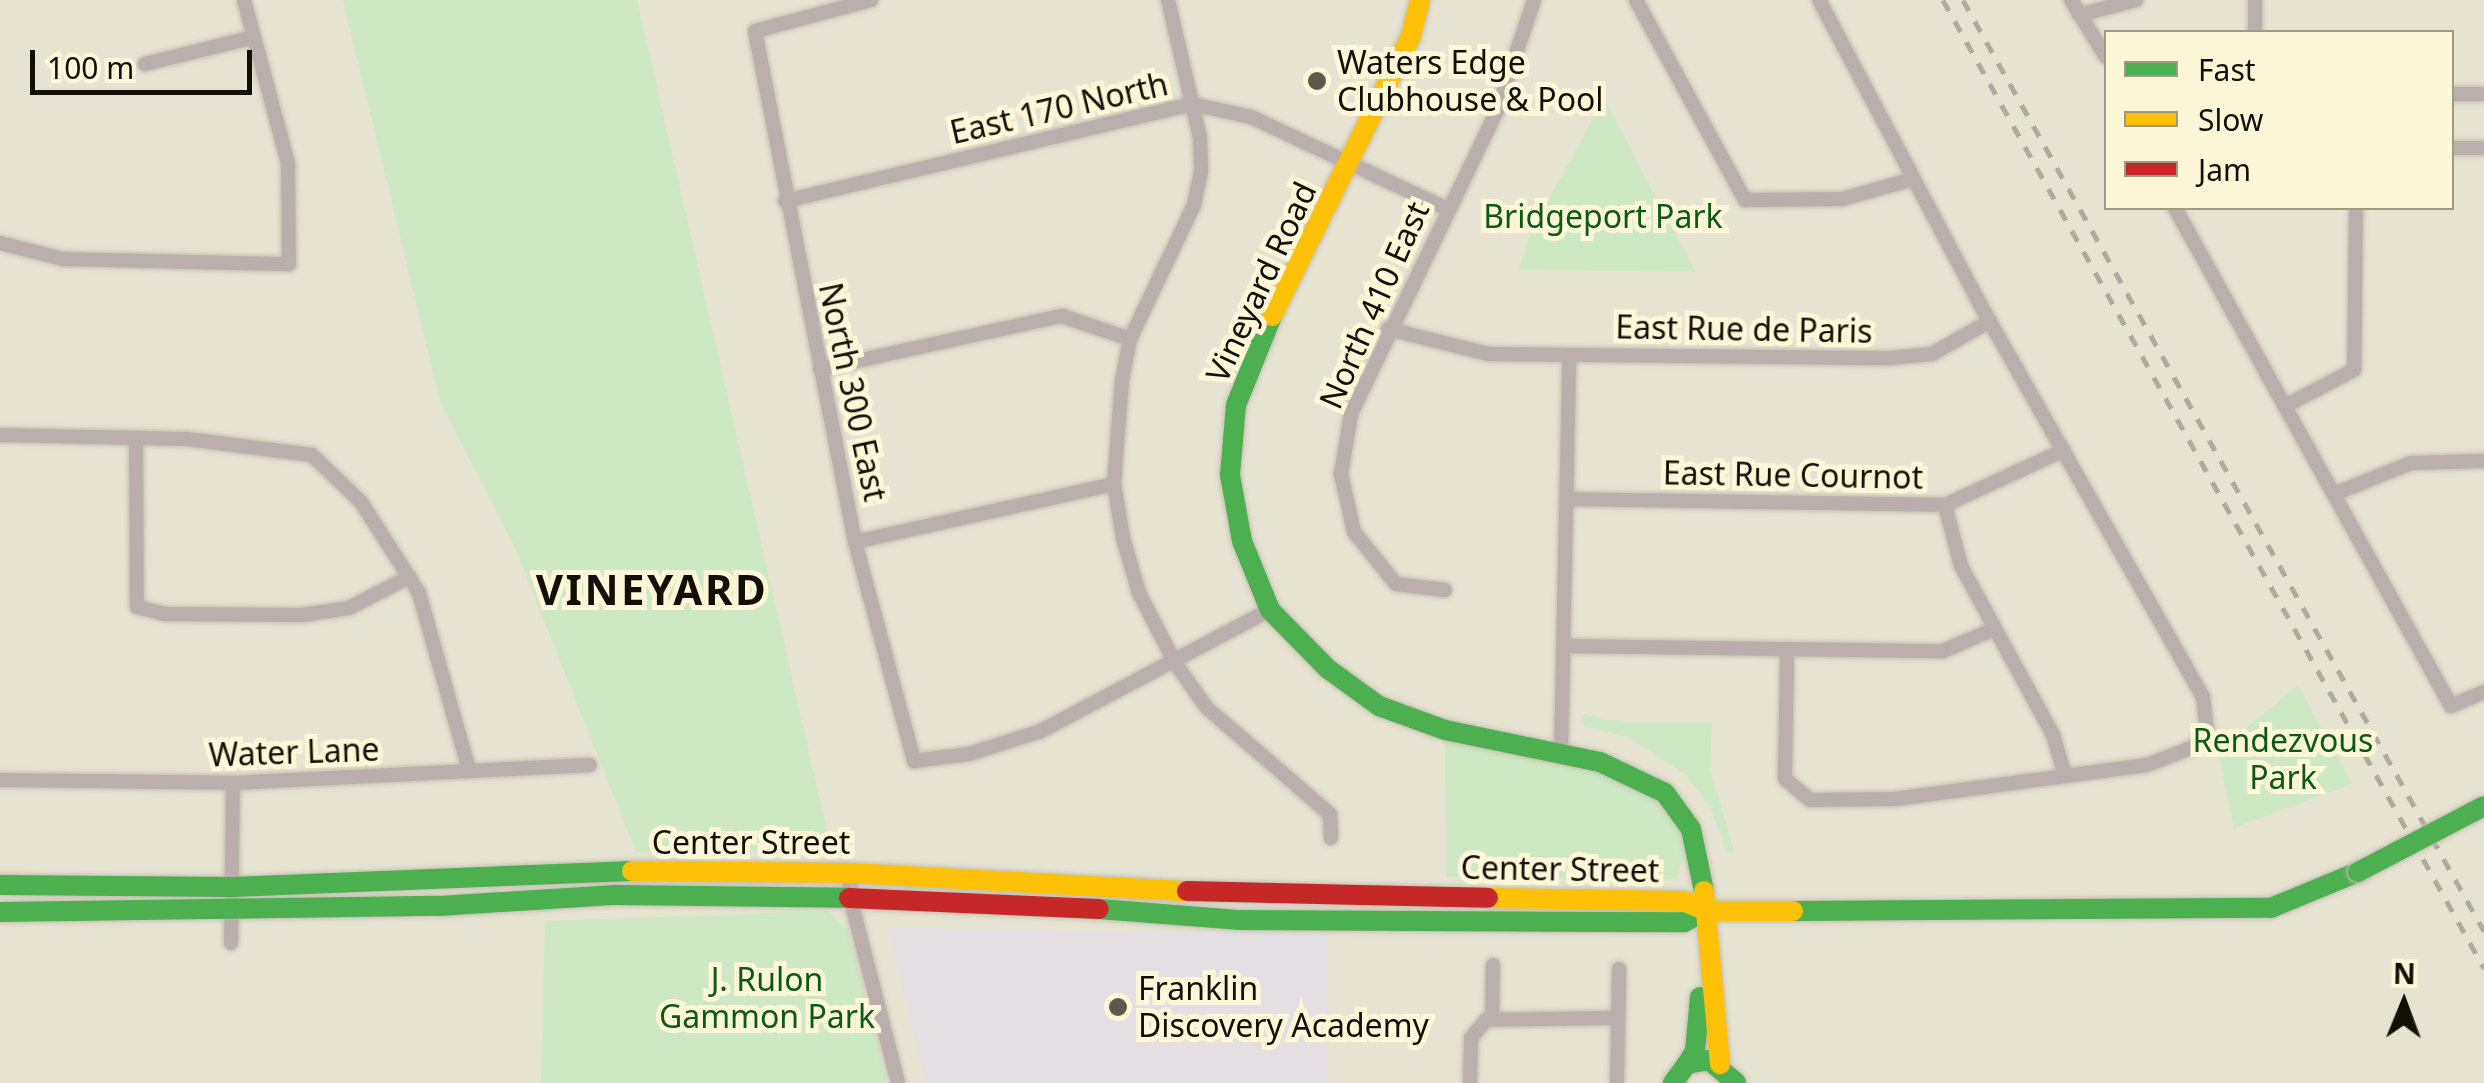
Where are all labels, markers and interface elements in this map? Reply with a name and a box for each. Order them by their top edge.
scale bar [35,30,258,92]
legend [2104,30,2454,210]
place label: Waters Edge Clubhouse & Pool [1337,44,1604,119]
text: 100 m [47,47,134,88]
text: Fast [2198,49,2256,90]
street label: East 170 North [946,64,1172,152]
marker: Waters Edge Clubhouse & Pool [1306,70,1328,92]
text: Slow [2198,99,2263,140]
text: Jam [2198,149,2251,190]
street label: Vineyard Road [1198,176,1324,388]
street label: North 410 East [1311,196,1437,414]
park label: Bridgeport Park [1483,197,1723,235]
street label: North 300 East [811,279,895,505]
street label: East Rue de Paris [1615,308,1873,350]
street label: East Rue Cournot [1663,454,1923,496]
district label: VINEYARD [536,564,768,614]
park label: Rendezvous Park [2193,722,2373,797]
street label: Water Lane [208,730,380,774]
street label: Center Street [652,823,850,861]
street label: Center Street [1460,848,1660,890]
north arrow [2354,953,2454,1053]
text: N [2393,954,2416,992]
park label: J. Rulon Gammon Park [659,961,875,1036]
place label: Franklin Discovery Academy [1138,970,1429,1045]
marker: Franklin Discovery Academy [1107,996,1129,1018]

